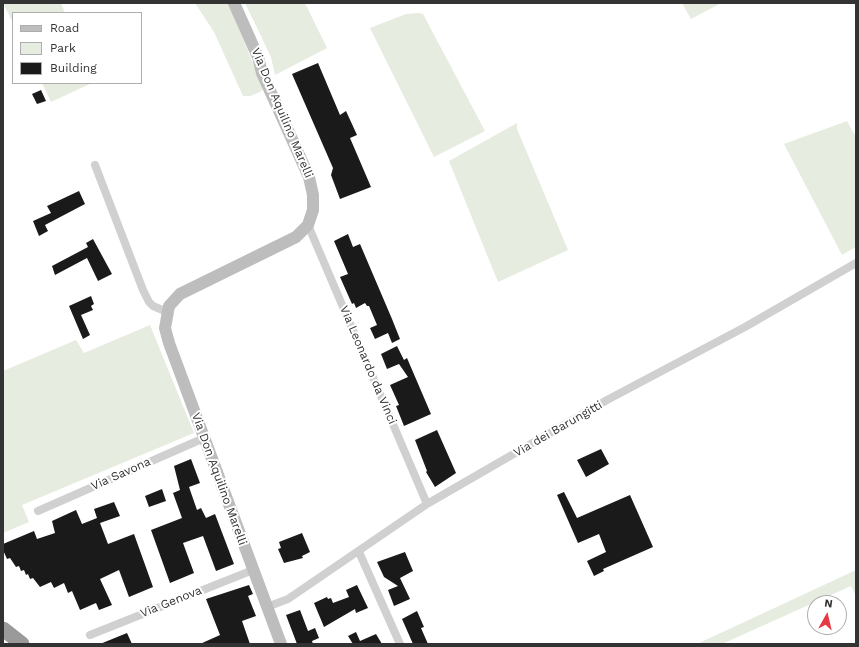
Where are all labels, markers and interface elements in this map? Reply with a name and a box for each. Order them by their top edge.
legend [12,12,142,84]
text: Road [50,21,79,35]
text: Park [50,41,76,55]
street label: Via Don Aquilino Marelli [248,46,316,180]
text: Building [50,61,97,75]
street label: Via Leonardo da Vinci [336,304,400,426]
street label: Via dei Barungitti [511,398,605,460]
street label: Via Don Aquilino Marelli [188,411,250,547]
street label: Via Savona [89,454,153,494]
street label: Via Genova [138,583,204,621]
north arrow [807,595,847,635]
text: N [824,597,834,611]

